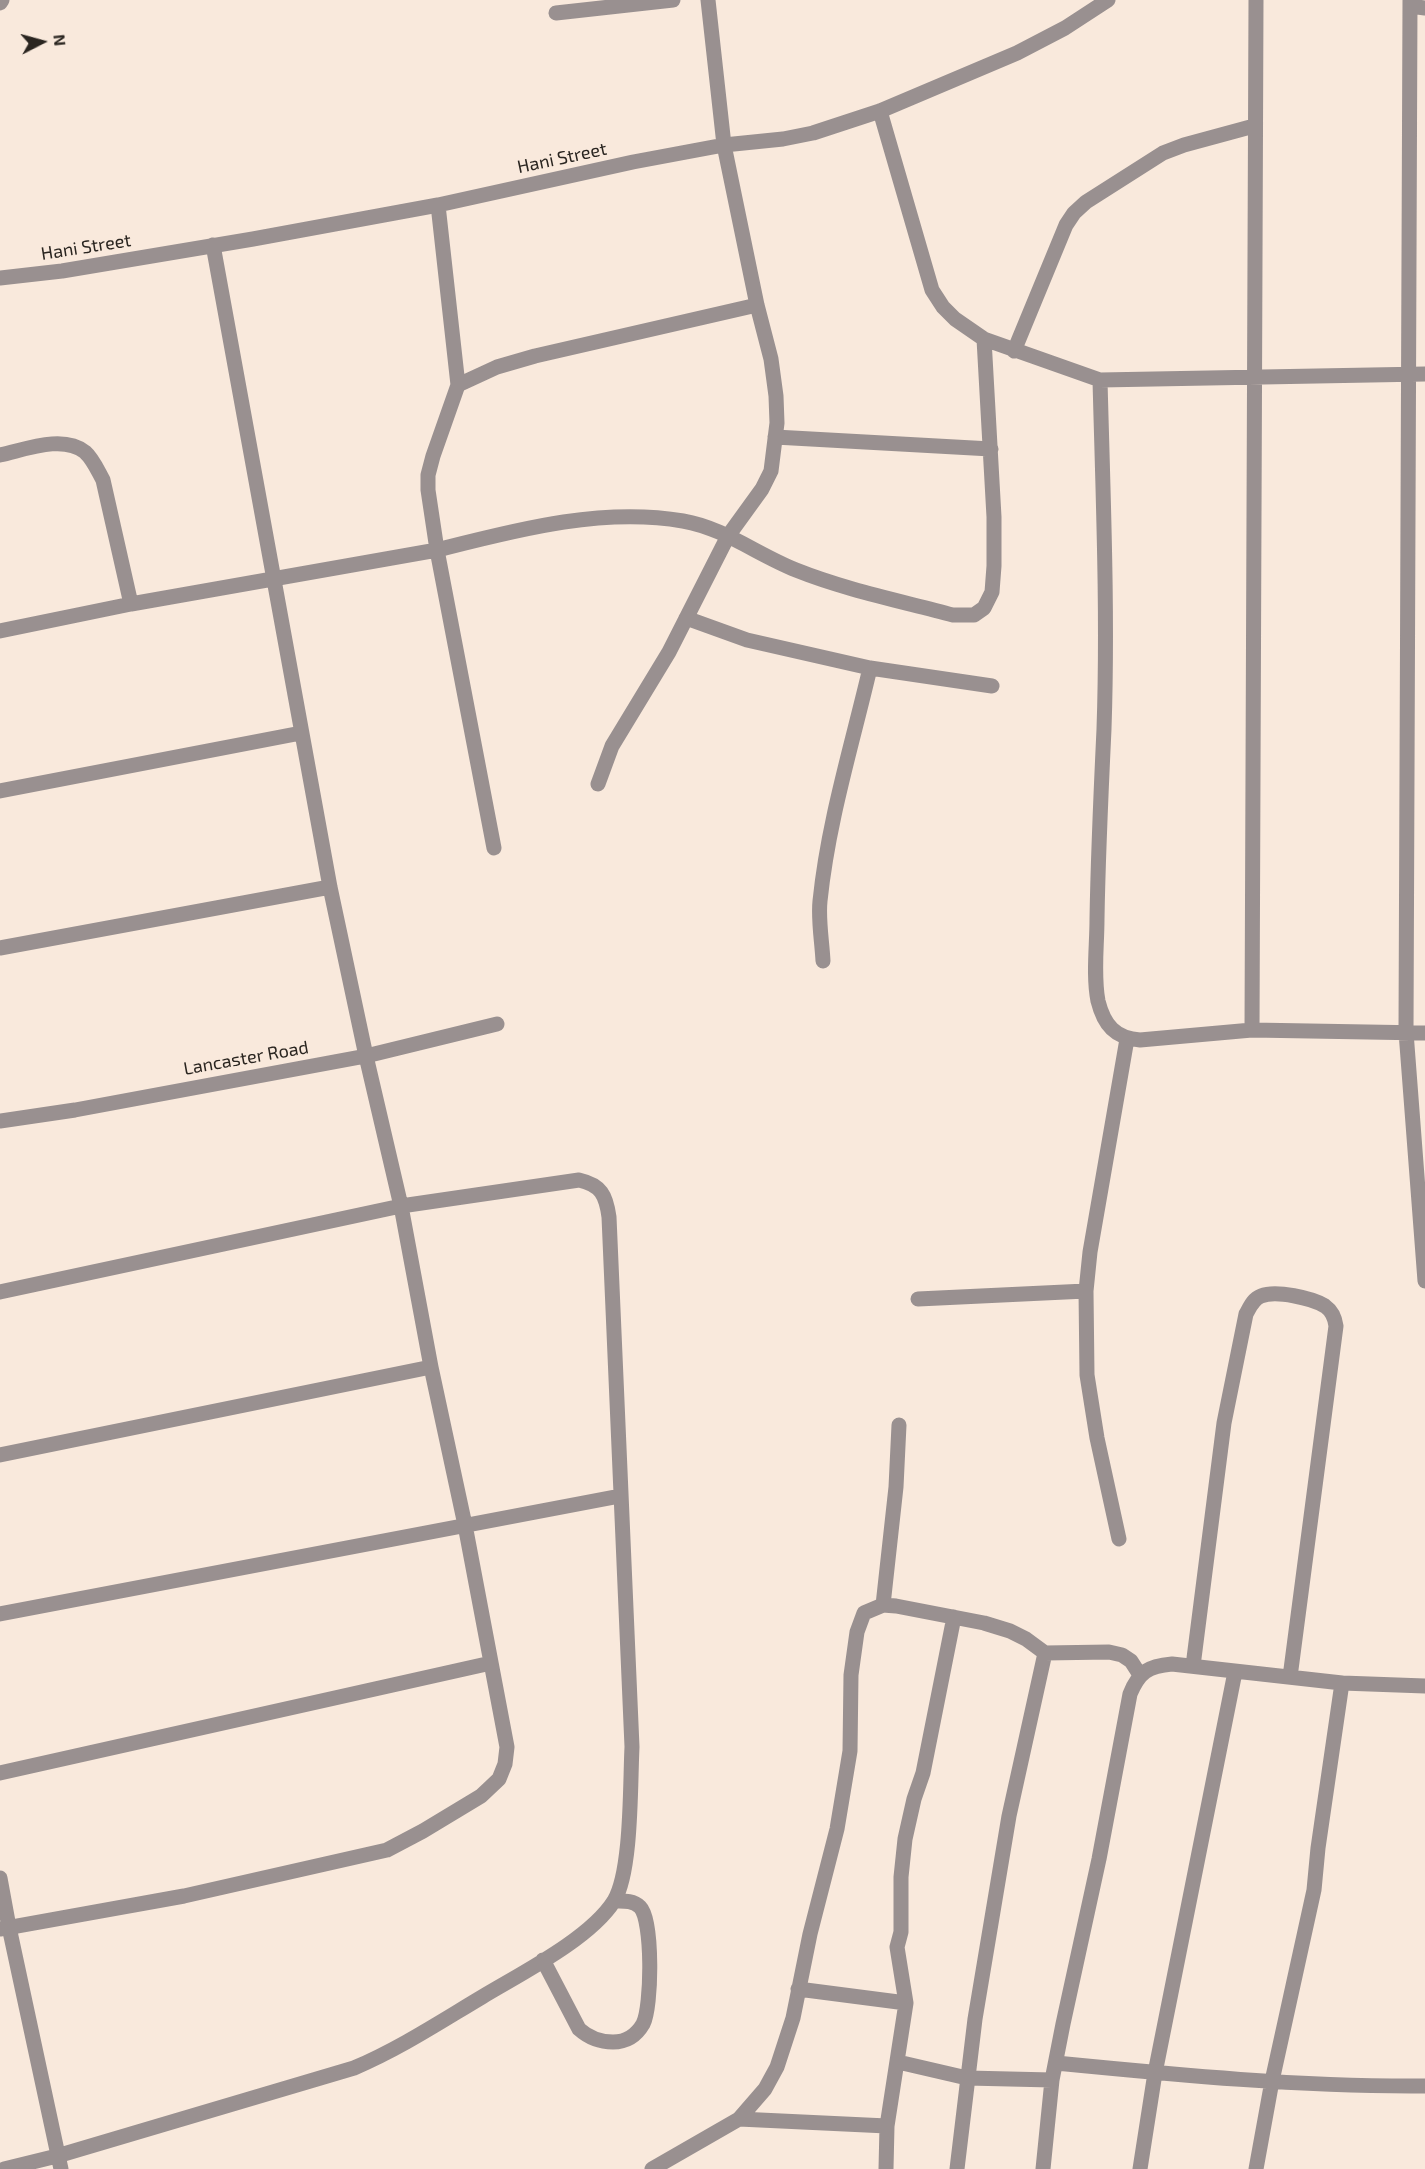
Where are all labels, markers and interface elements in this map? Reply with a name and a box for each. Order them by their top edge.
north arrow [12,12,72,72]
text: N [50,33,70,47]
street label: Hani Street [515,138,609,178]
street label: Hani Street [39,229,133,265]
street label: Lancaster Road [182,1036,310,1080]

